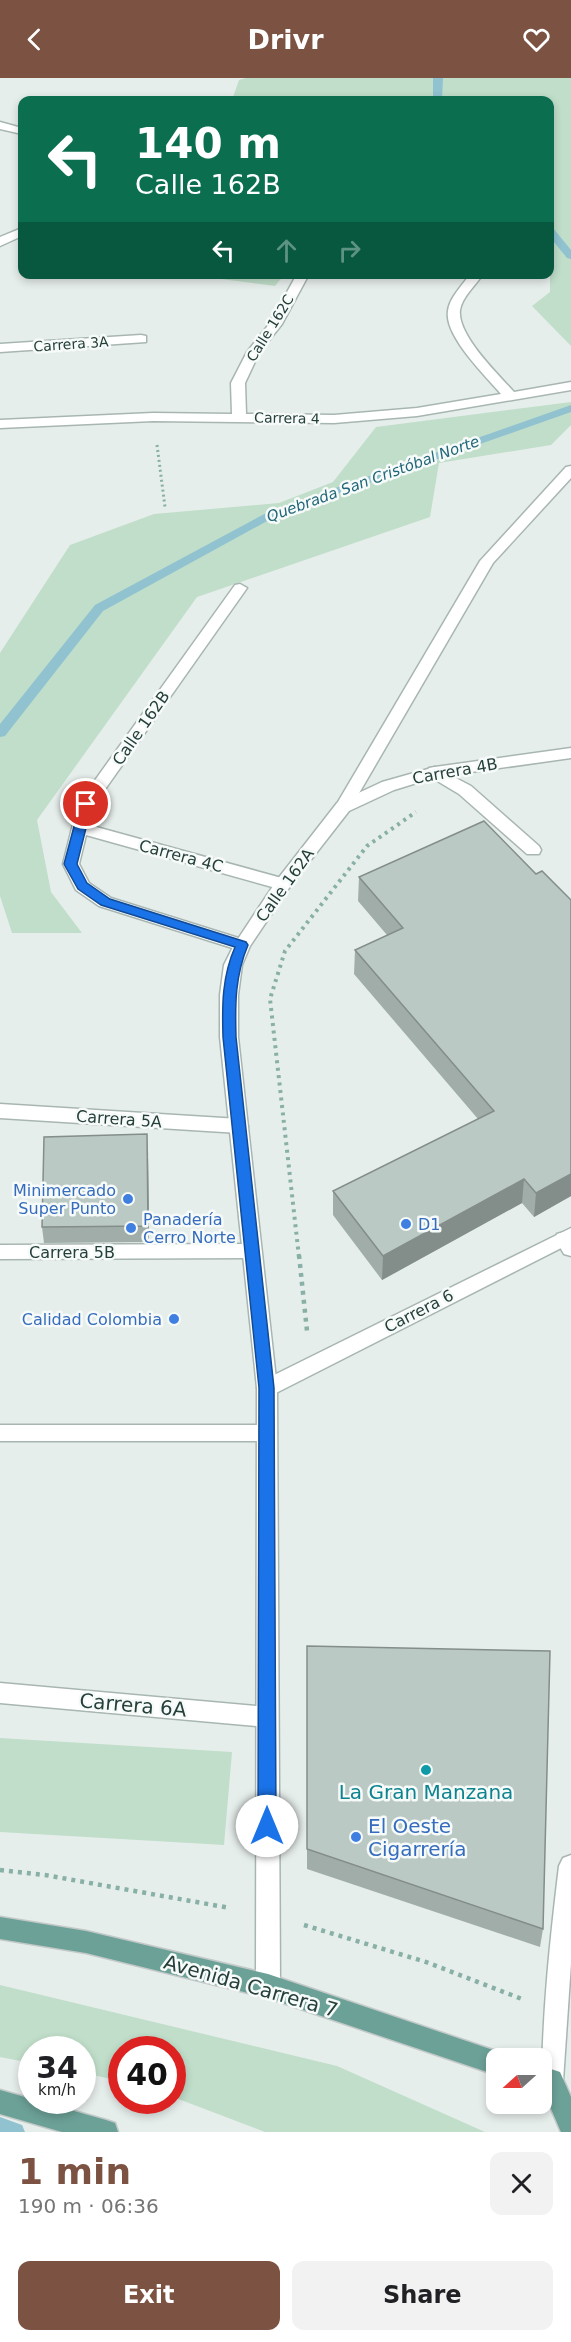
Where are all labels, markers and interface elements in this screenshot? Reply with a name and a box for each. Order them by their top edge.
icon: back [18,23,51,56]
icon: heart [520,23,553,56]
text: Drivr [248,24,323,55]
text: 140 m [135,119,281,168]
icon: left [36,120,114,198]
text: Calle 162B [135,169,281,200]
icon: left [207,234,240,267]
icon: ahead [270,234,303,267]
icon: right [333,234,366,267]
street label: Calle 162C [243,291,297,364]
street label: Carrera 3A [33,333,109,355]
street label: Carrera 4 [254,409,320,427]
water label: Quebrada San Cristóbal Norte [264,432,482,526]
street label: Calle 162B [108,687,174,769]
street label: Carrera 4B [411,754,499,788]
pin [60,778,111,829]
icon: arrive [69,787,102,820]
street label: Carrera 4C [137,836,225,876]
street label: Calle 162A [252,844,318,925]
street label: Carrera 5A [75,1107,163,1131]
place label: Minimercado Super Punto [13,1181,116,1218]
marker: Minimercado Super Punto [121,1192,135,1206]
place label: Panadería Cerro Norte [143,1210,236,1247]
place label: D1 [418,1215,441,1234]
marker: D1 [399,1217,413,1231]
marker: Panadería Cerro Norte [124,1221,138,1235]
street label: Carrera 5B [29,1243,115,1262]
street label: Carrera 6 [381,1286,457,1336]
place label: Calidad Colombia [22,1310,162,1329]
marker: Calidad Colombia [167,1312,181,1326]
street label: Carrera 6A [78,1688,188,1722]
marker: La Gran Manzana [419,1763,433,1777]
place label: La Gran Manzana [339,1780,513,1804]
position arrow [235,1794,299,1858]
place label: El Oeste Cigarrería [368,1814,466,1861]
marker: El Oeste Cigarrería [349,1830,363,1844]
street label: Avenida Carrera 7 [161,1950,341,2022]
speed limit sign: 40 [108,2036,186,2114]
north arrow [486,2048,552,2114]
map controls [486,2048,552,2114]
text: 34 [36,2050,78,2085]
text: km/h [38,2081,76,2099]
text: 1 min [18,2151,131,2192]
button: close [490,2152,553,2215]
text: 190 m · 06:36 [18,2194,159,2218]
button: Exit [18,2261,280,2330]
button: Share [292,2261,553,2330]

